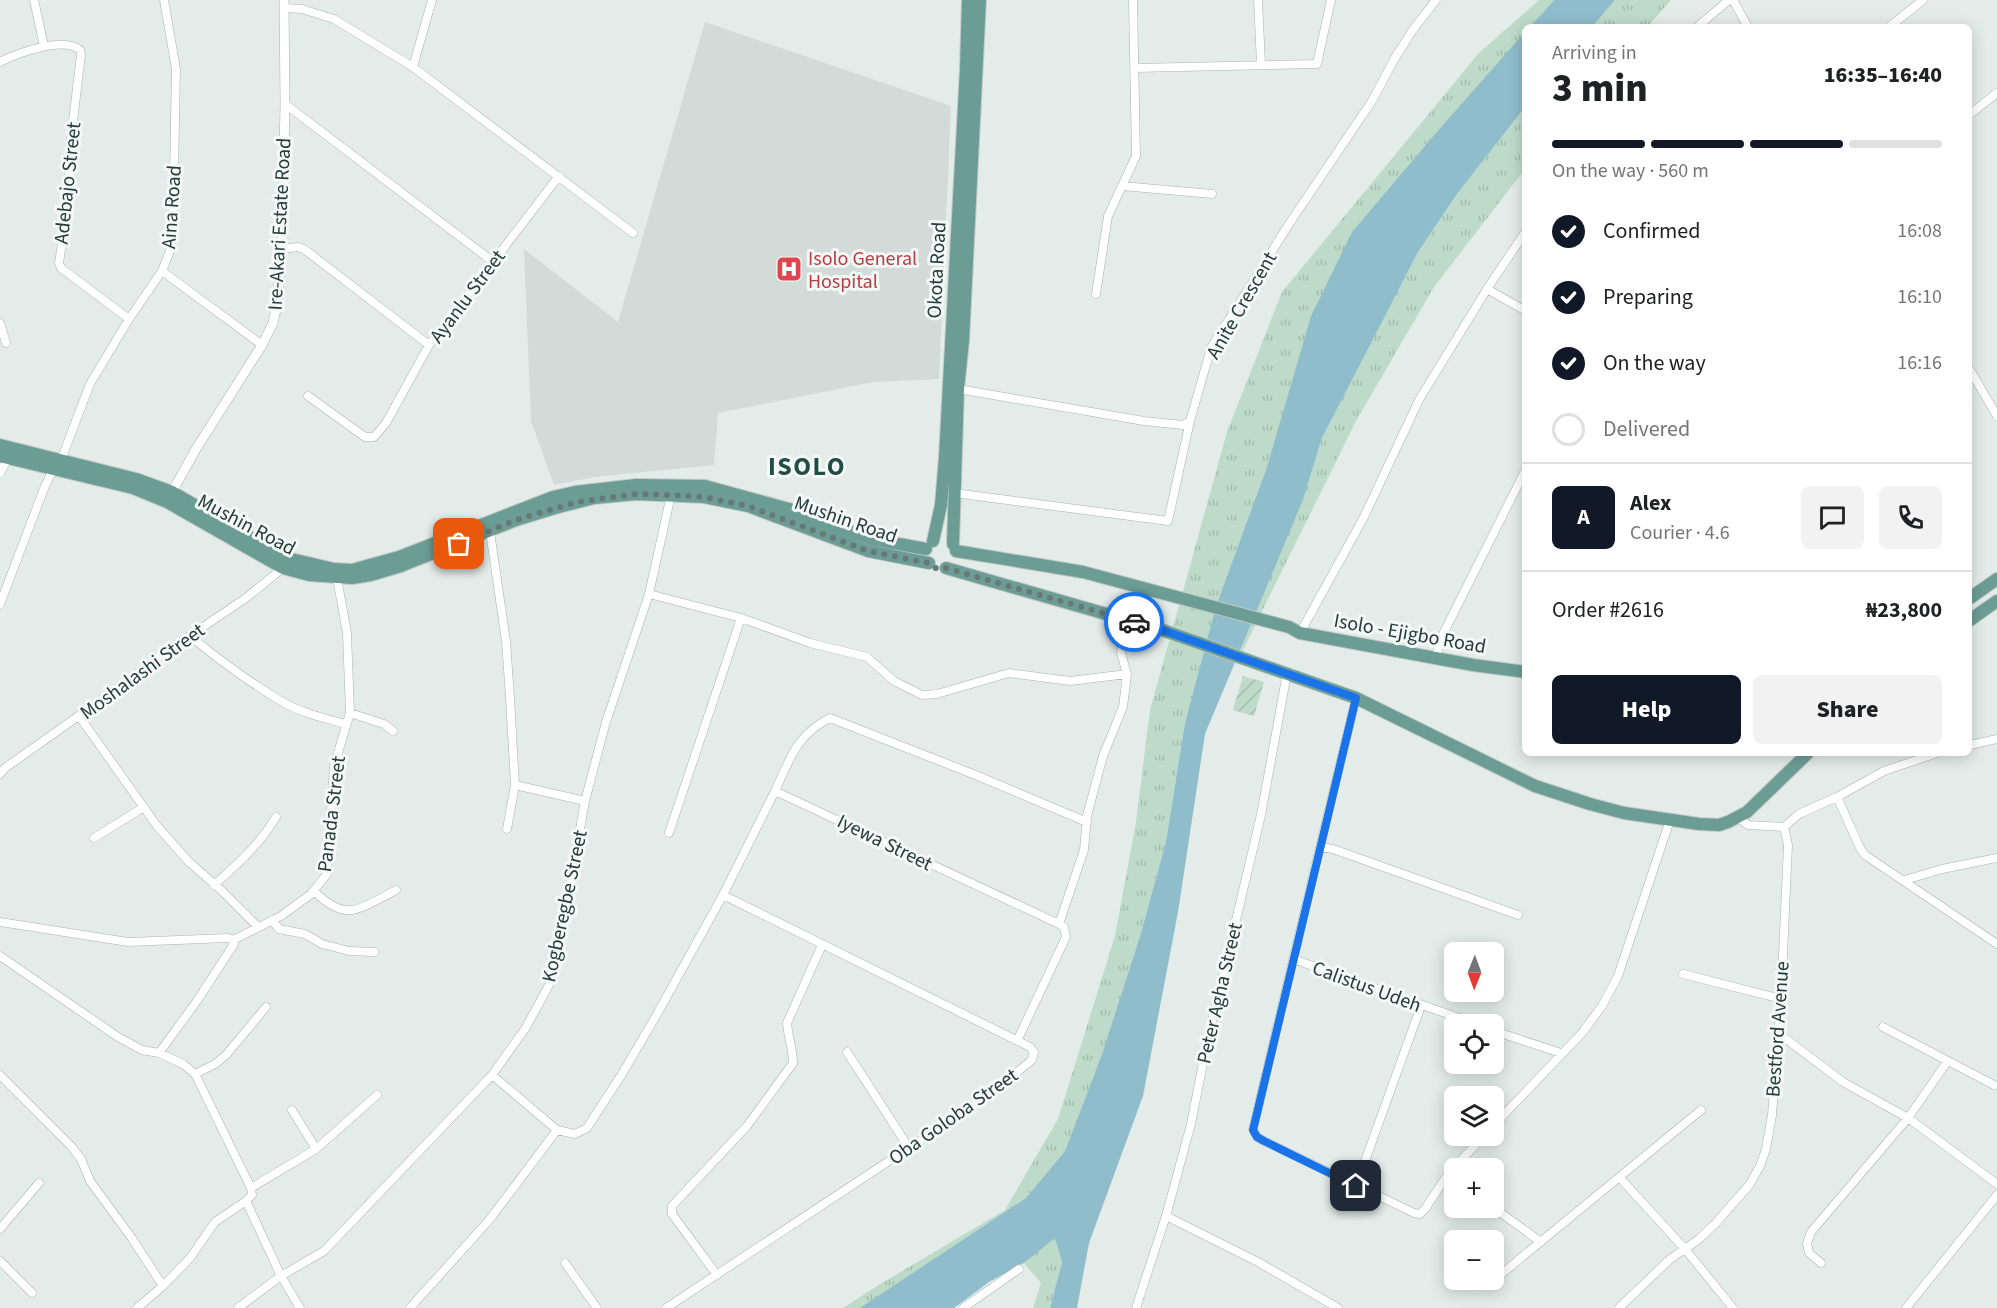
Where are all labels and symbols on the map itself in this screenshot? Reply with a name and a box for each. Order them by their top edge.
street label: Adebajo Street [48,120,88,246]
street label: Ire-Akari Estate Road [261,137,299,311]
street label: Aina Road [155,164,189,250]
street label: Okota Road [920,221,954,319]
street label: Ayanlu Street [423,244,512,349]
place label: Isolo General Hospital [808,245,917,296]
street label: Anite Crescent [1200,246,1284,364]
hospital icon: Isolo General Hospital [774,254,804,284]
district label: ISOLO [768,448,846,485]
street label: Mushin Road [193,487,301,562]
street label: Mushin Road [790,489,901,551]
pin [433,518,484,569]
courier [1104,592,1164,652]
street label: Isolo - Ejigbo Road [1332,607,1488,661]
street label: Moshalashi Street [74,617,211,727]
street label: Panada Street [311,754,353,874]
street label: Iyewa Street [832,808,937,878]
street label: Kogberegbe Street [535,827,595,985]
street label: Peter Agha Street [1190,920,1250,1066]
north arrow [1444,942,1504,1002]
street label: Calistus Udeh [1308,954,1425,1020]
street label: Bestford Avenue [1759,960,1797,1098]
street label: Oba Goloba Street [883,1062,1024,1172]
pin [1330,1160,1381,1211]

